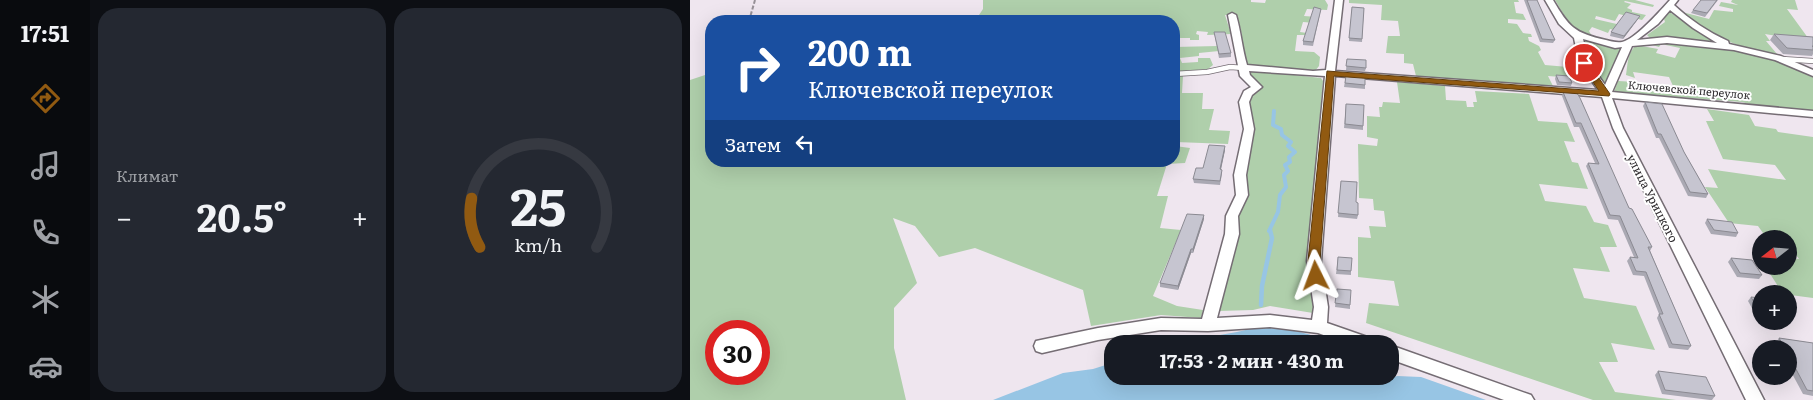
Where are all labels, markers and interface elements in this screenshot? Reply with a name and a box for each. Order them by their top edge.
text: 17:51 [21,16,69,49]
text: 200 m [808,25,912,77]
icon: right [725,35,790,100]
pin [1563,42,1605,84]
icon: arrive [1570,49,1598,77]
text: Ключевской переулок [808,72,1053,105]
street label: Ключевской переулок [1627,76,1751,102]
icon: directions [28,81,63,116]
text: Затем [725,130,781,158]
icon: left [791,130,819,158]
icon: music [28,148,63,183]
street label: улица Урицкого [1623,151,1683,245]
text: Климат [116,163,178,187]
text: 25 [510,165,566,242]
text: 20.5° [197,187,287,244]
text: − [116,195,132,237]
text: + [352,195,368,237]
icon: phone [28,215,63,250]
north arrow [1752,230,1798,275]
map controls [1752,230,1797,385]
text: km/h [514,231,562,258]
position arrow [1289,249,1341,301]
icon: climate [28,282,63,317]
button: + [1752,285,1797,330]
speed limit sign: 30 [705,320,770,385]
button: − [1752,340,1797,385]
text: 17:53 · 2 мин · 430 m [1159,346,1344,374]
icon: car [28,349,63,384]

